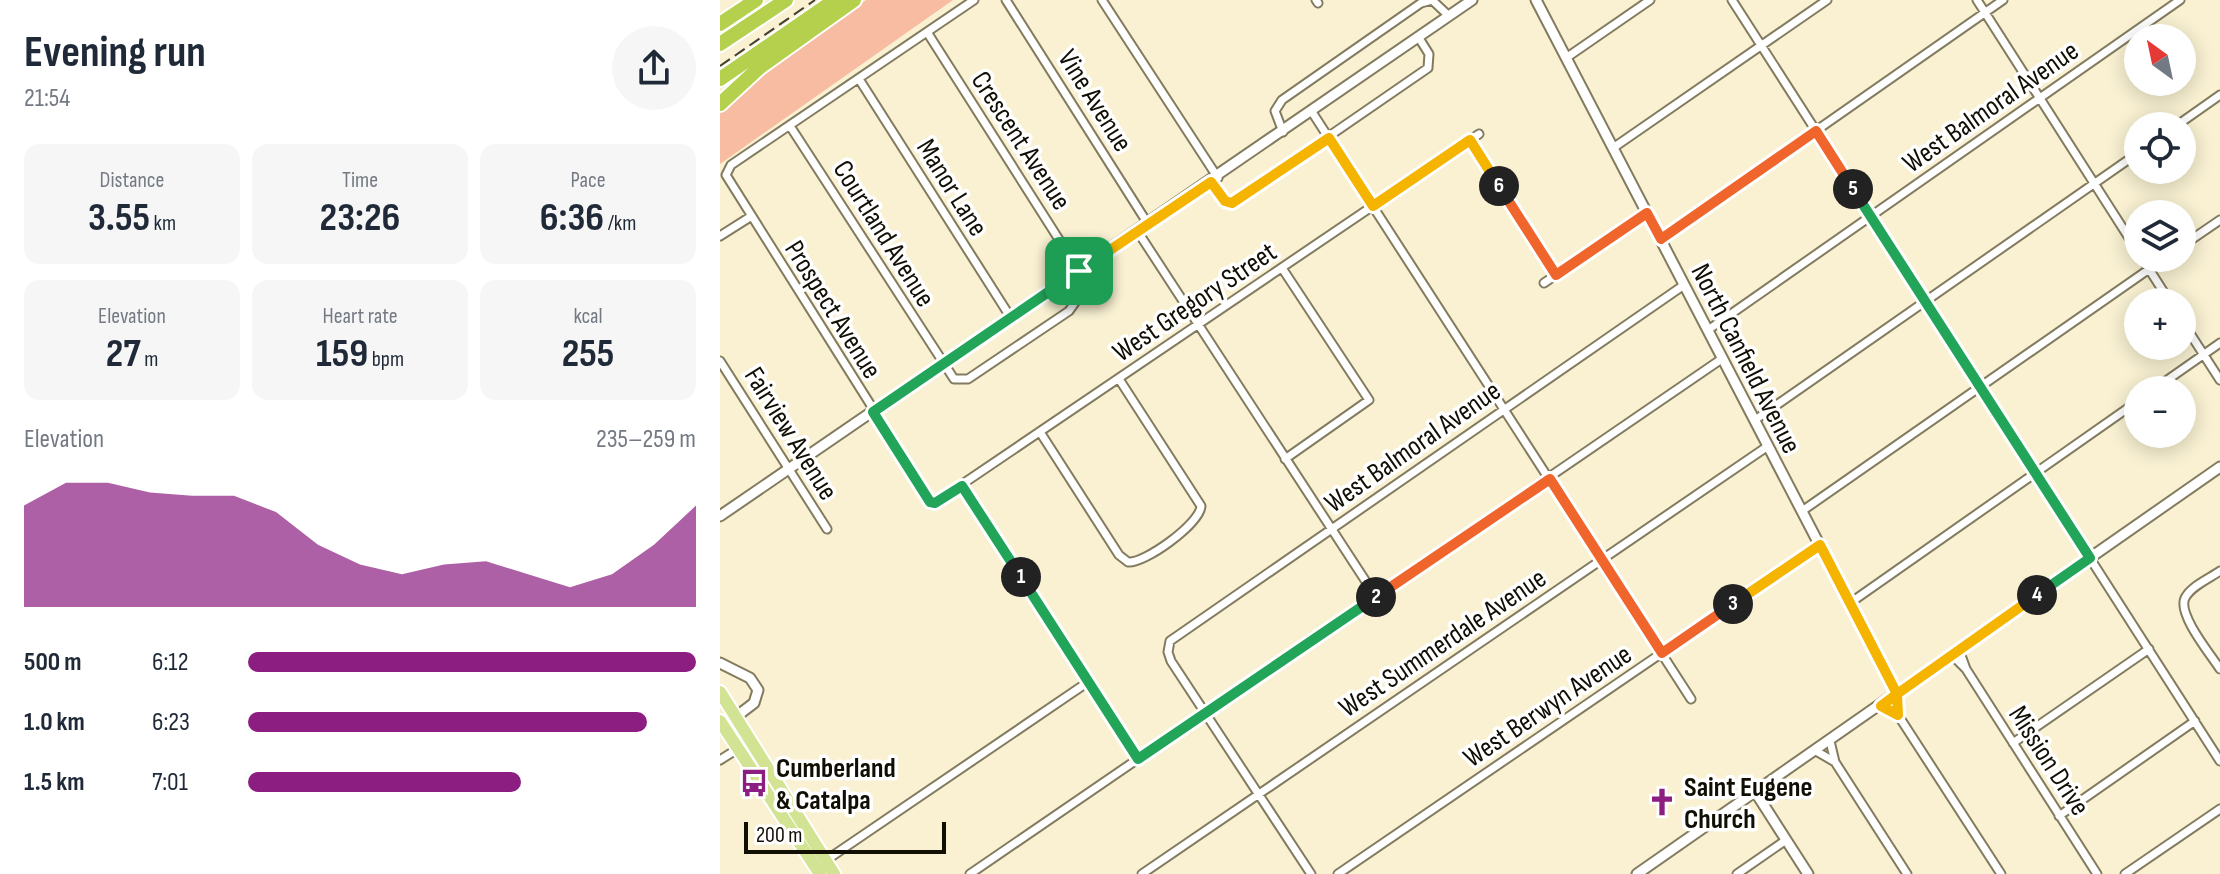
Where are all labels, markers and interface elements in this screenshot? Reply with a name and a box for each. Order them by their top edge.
north arrow [2124,24,2196,96]
map controls [2124,24,2196,448]
text: Evening run [24,26,206,79]
button: share [612,26,696,110]
street label: West Balmoral Avenue [1897,34,2085,180]
street label: Vine Avenue [1051,44,1139,158]
street label: Crescent Avenue [964,65,1078,216]
text: 21:54 [24,83,70,114]
button: locate [2124,112,2196,184]
street label: Manor Lane [909,133,994,242]
street label: Courtland Avenue [826,155,942,313]
pin: 6 [1479,166,1519,206]
text: Distance [100,167,164,194]
text: Time [342,167,378,194]
text: Pace [570,167,606,194]
pin: 5 [1833,169,1873,209]
text: 6 [1494,172,1504,199]
text: 5 [1848,175,1858,202]
text: 3.55 [88,194,150,242]
text: 23:26 [320,194,400,242]
text: 6:36 [540,194,604,242]
button: layers [2124,200,2196,272]
text: km [150,210,176,237]
text: /km [604,210,636,237]
street label: Prospect Avenue [777,235,888,385]
street label: West Gregory Street [1107,235,1283,369]
pin [1045,237,1113,305]
icon: arrive [1057,249,1101,293]
street label: North Canfield Avenue [1684,258,1808,459]
button: + [2124,288,2196,360]
text: Elevation [98,303,166,330]
text: Heart rate [322,303,398,330]
text: kcal [573,303,603,330]
text: 27 [106,330,141,378]
text: 159 [316,330,368,378]
text: 255 [562,330,614,378]
text: m [141,346,158,373]
text: bpm [368,346,404,373]
street label: Fairview Avenue [737,361,845,506]
street label: West Balmoral Avenue [1319,374,1507,520]
button: − [2124,376,2196,448]
text: Elevation [24,424,104,455]
text: 235–259 m [596,424,696,455]
pin: 1 [1001,557,1041,597]
street label: West Summerdale Avenue [1333,562,1553,725]
text: 1 [1017,563,1025,590]
pin: 4 [2017,575,2057,615]
pin: 2 [1356,577,1396,617]
text: 4 [2032,581,2042,608]
text: 2 [1371,583,1381,610]
pin: 3 [1713,584,1753,624]
text: 3 [1728,590,1738,617]
street label: West Berwyn Avenue [1458,638,1638,775]
text: 500 m [24,647,81,678]
text: 6:12 [152,647,188,678]
street label: Mission Drive [2001,700,2096,822]
text: 1.0 km [24,707,85,738]
text: 6:23 [152,707,190,738]
place label: Cumberland & Catalpa [776,752,896,817]
text: 1.5 km [24,767,84,798]
text: 7:01 [152,767,188,798]
bus stop icon: Cumberland & Catalpa [739,768,769,798]
place label: Saint Eugene Church [1684,771,1812,836]
church icon: Saint Eugene Church [1647,787,1677,817]
scale bar [744,818,946,854]
text: 200 m [756,822,802,849]

